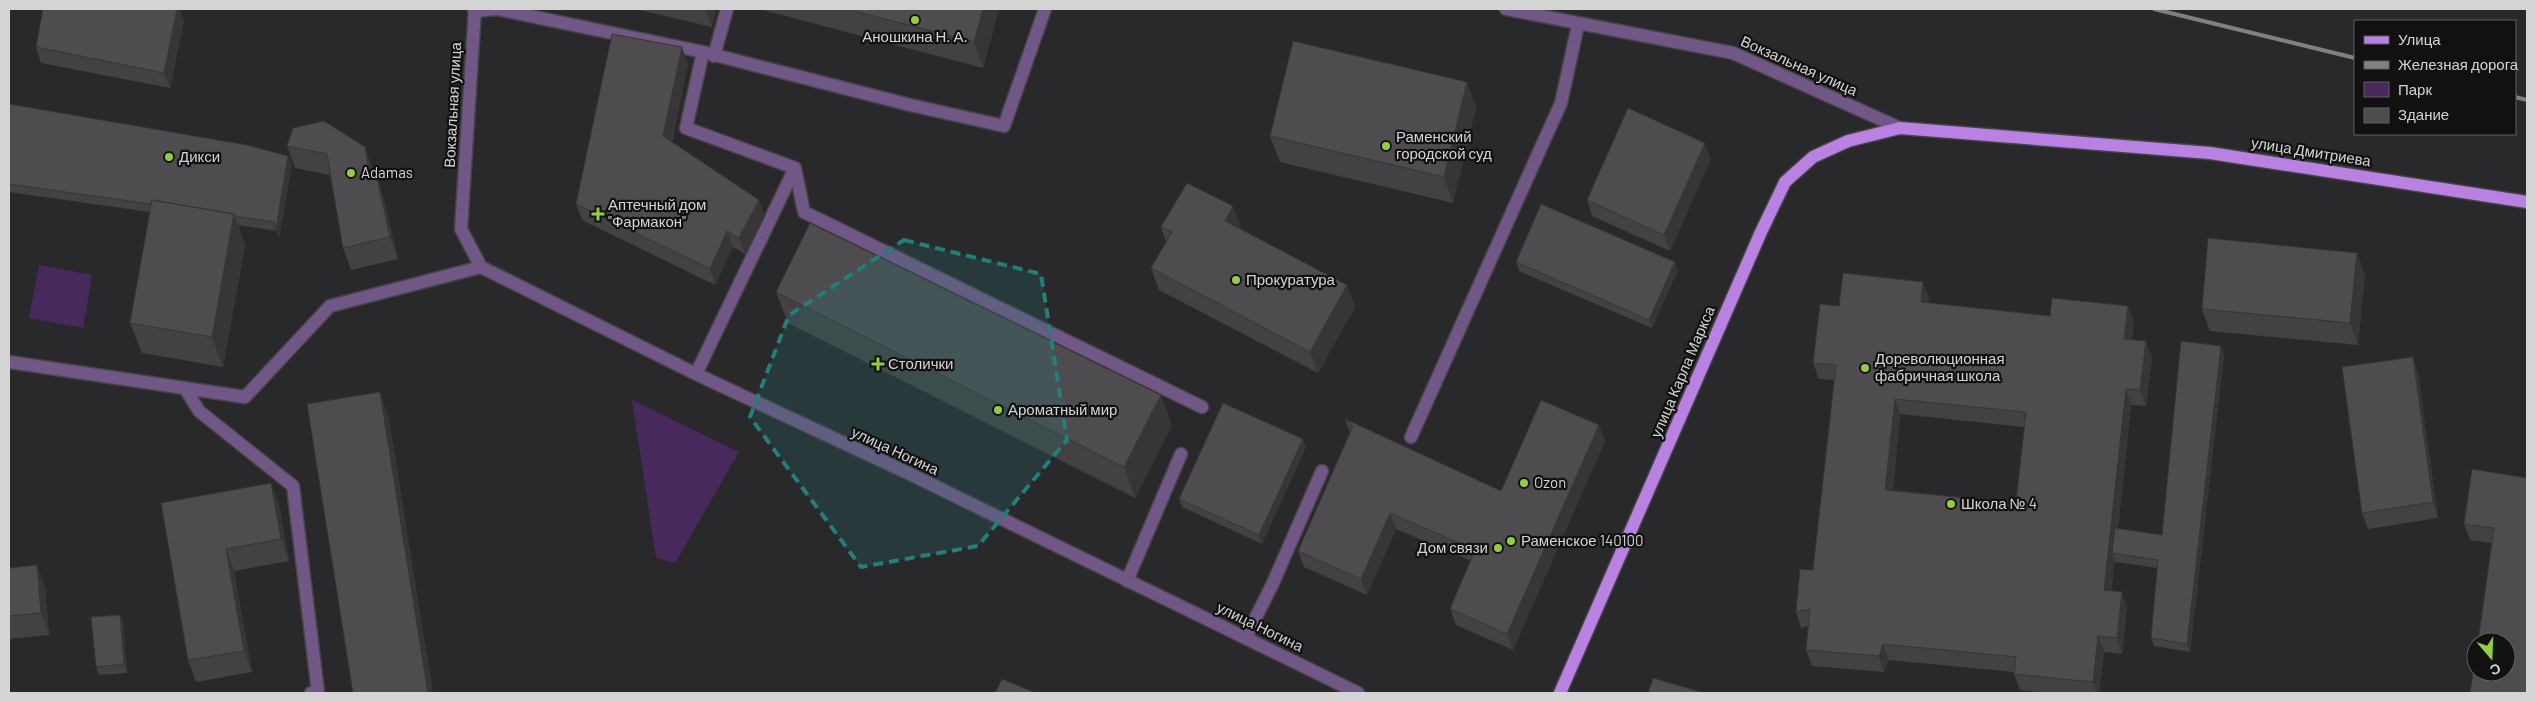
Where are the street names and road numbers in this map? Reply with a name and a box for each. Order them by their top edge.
street label: Вокзальная улица [1738,31,1861,99]
street label: Вокзальная улица [440,41,464,168]
street label: улица Дмитриева [2250,133,2373,169]
street label: улица Карла Маркса [1646,303,1718,440]
street label: улица Ногина [849,422,942,478]
street label: улица Ногина [1214,597,1307,655]

